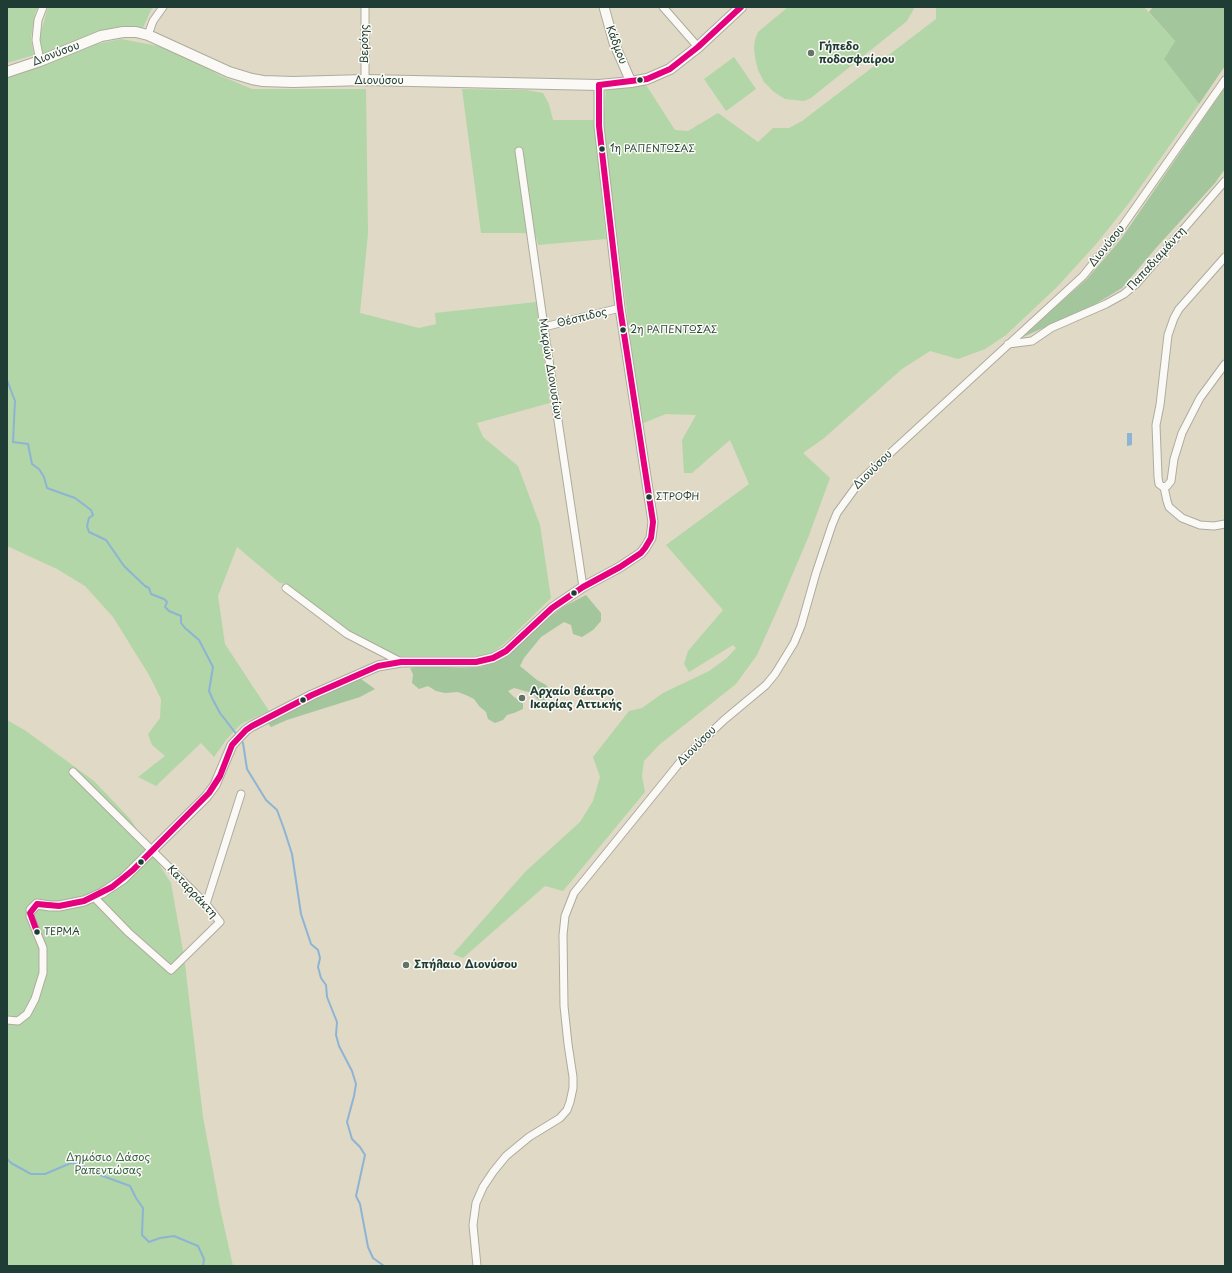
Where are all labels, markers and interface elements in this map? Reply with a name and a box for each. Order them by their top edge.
street label: Βερόης [358,24,372,64]
street label: Κάδμου [603,24,629,66]
street label: Διονύσου [30,39,82,69]
place label: Γήπεδο ποδοσφαίρου [819,40,895,66]
marker: Γήπεδο ποδοσφαίρου [806,48,816,58]
street label: Διονύσου [354,74,404,88]
unlabelled marker [635,75,645,85]
place label: 1η ΡΑΠΕΝΤΩΣΑΣ [610,143,695,155]
marker: 1η ΡΑΠΕΝΤΩΣΑΣ [597,144,607,154]
street label: Διονύσου [1086,223,1128,269]
street label: Παπαδιαμάντη [1125,225,1189,293]
street label: Θέσπιδος [556,305,608,331]
street label: Μικρών Διονυσίων [535,317,565,421]
place label: 2η ΡΑΠΕΝΤΩΣΑΣ [630,324,717,336]
marker: 2η ΡΑΠΕΝΤΩΣΑΣ [618,325,628,335]
street label: Διονύσου [851,448,895,492]
place label: ΣΤΡΟΦΗ [656,491,699,503]
marker: ΣΤΡΟΦΗ [644,492,654,502]
unlabelled marker [569,588,579,598]
place label: Αρχαίο θέατρο Ικαρίας Αττικής [530,685,622,711]
marker: Αρχαίο θέατρο Ικαρίας Αττικής [517,693,527,703]
unlabelled marker [298,695,308,705]
street label: Διονύσου [675,724,719,768]
unlabelled marker [136,857,146,867]
street label: Καταρράκτη [164,863,220,921]
place label: ΤΕΡΜΑ [44,926,80,938]
marker: ΤΕΡΜΑ [32,927,42,937]
place label: Σπήλαιο Διονύσου [414,958,517,972]
marker: Σπήλαιο Διονύσου [401,960,411,970]
park label: Δημόσιο Δάσος Ραπεντώσας [66,1151,150,1177]

